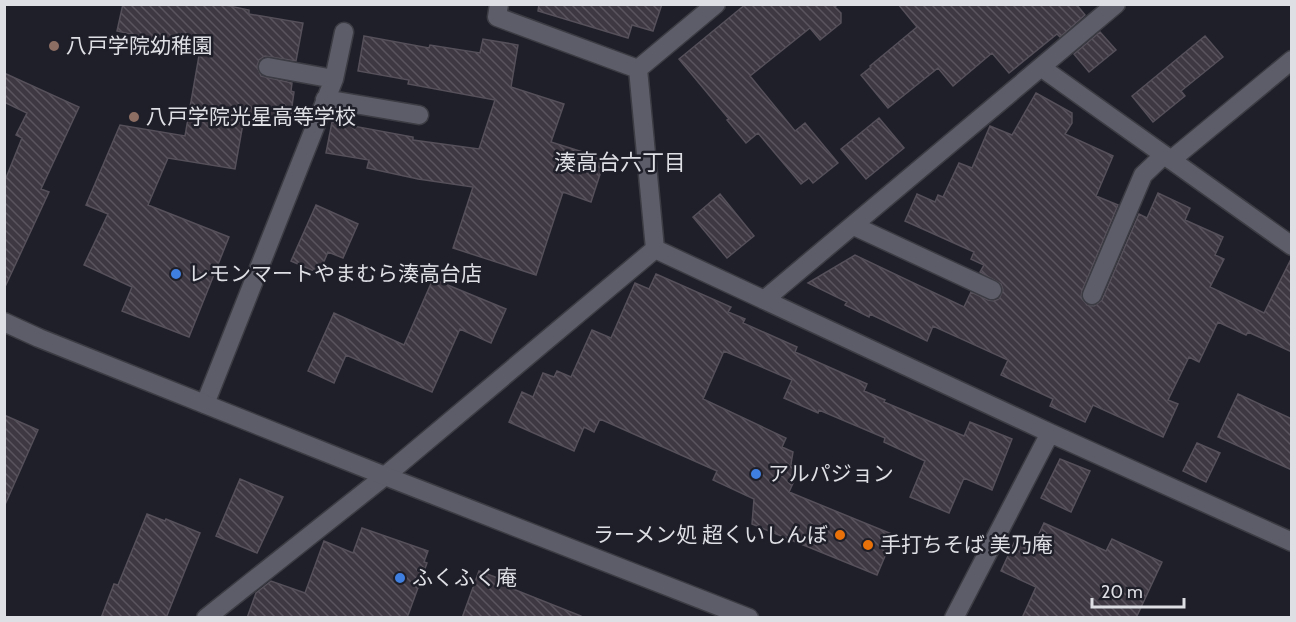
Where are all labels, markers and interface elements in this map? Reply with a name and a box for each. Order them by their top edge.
place label: 八戸学院幼稚園 [66,33,213,58]
marker: 八戸学院幼稚園 [47,39,61,53]
place label: 八戸学院光星高等学校 [146,104,356,129]
marker: 八戸学院光星高等学校 [127,110,141,124]
district label: 湊高台六丁目 [554,149,686,176]
place label: レモンマートやまむら湊高台店 [188,261,482,286]
marker: レモンマートやまむら湊高台店 [169,267,183,281]
place label: アルパジョン [768,461,894,486]
marker: アルパジョン [749,467,763,481]
place label: ラーメン処 超くいしんぼ [593,522,828,547]
marker: ラーメン処 超くいしんぼ [833,528,847,542]
place label: 手打ちそば 美乃庵 [880,532,1053,557]
marker: 手打ちそば 美乃庵 [861,538,875,552]
place label: ふくふく庵 [412,565,517,590]
marker: ふくふく庵 [393,571,407,585]
scale bar [1092,571,1184,609]
text: 20 m [1101,581,1143,603]

